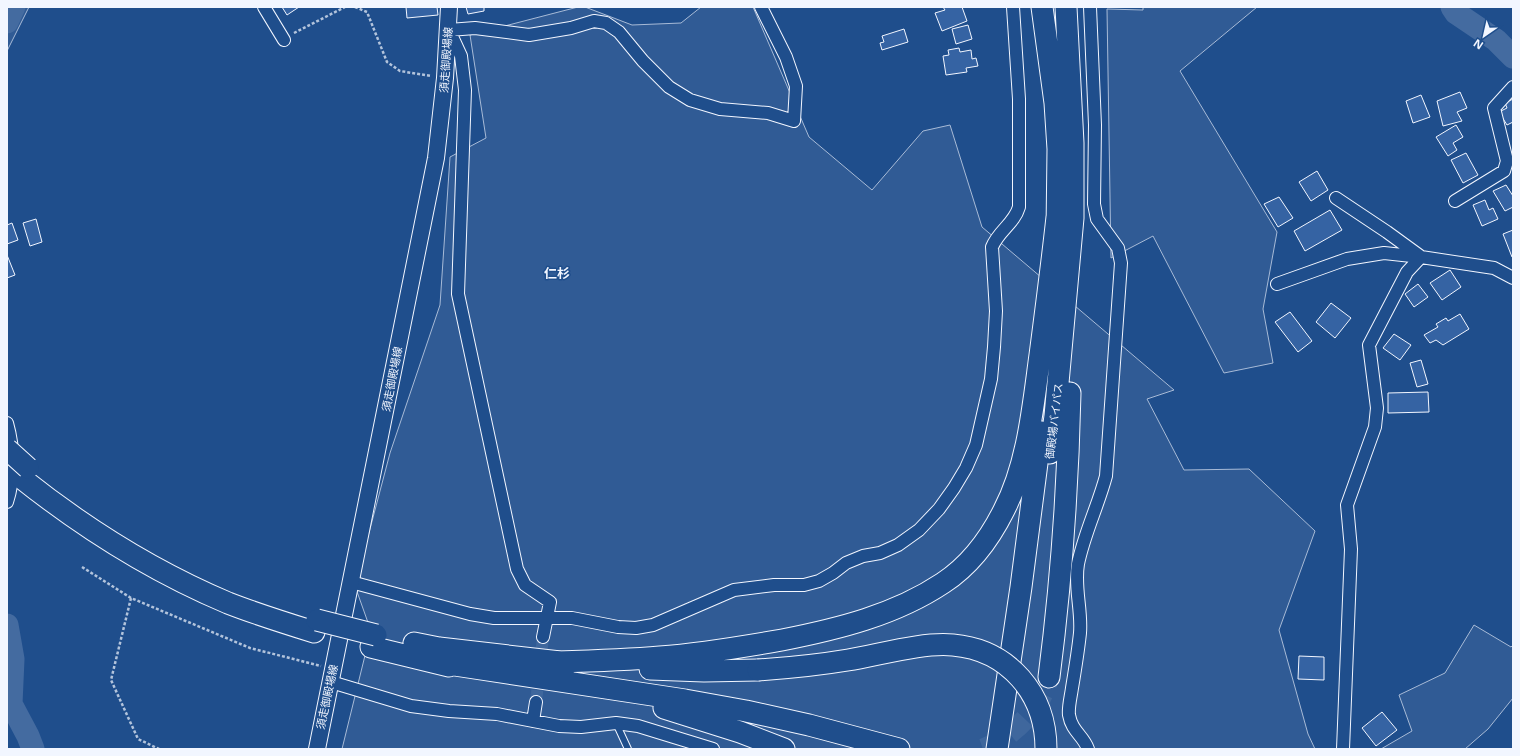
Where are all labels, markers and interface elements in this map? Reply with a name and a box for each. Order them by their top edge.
north arrow [1464,16,1504,56]
street label: 須走御殿場線 [436,27,455,93]
text: N [1470,36,1486,53]
district label: 仁杉 [544,264,570,282]
street label: 須走御殿場線 [378,345,405,413]
street label: 御殿場バイパス [1041,382,1066,461]
street label: 須走御殿場線 [312,663,341,731]

